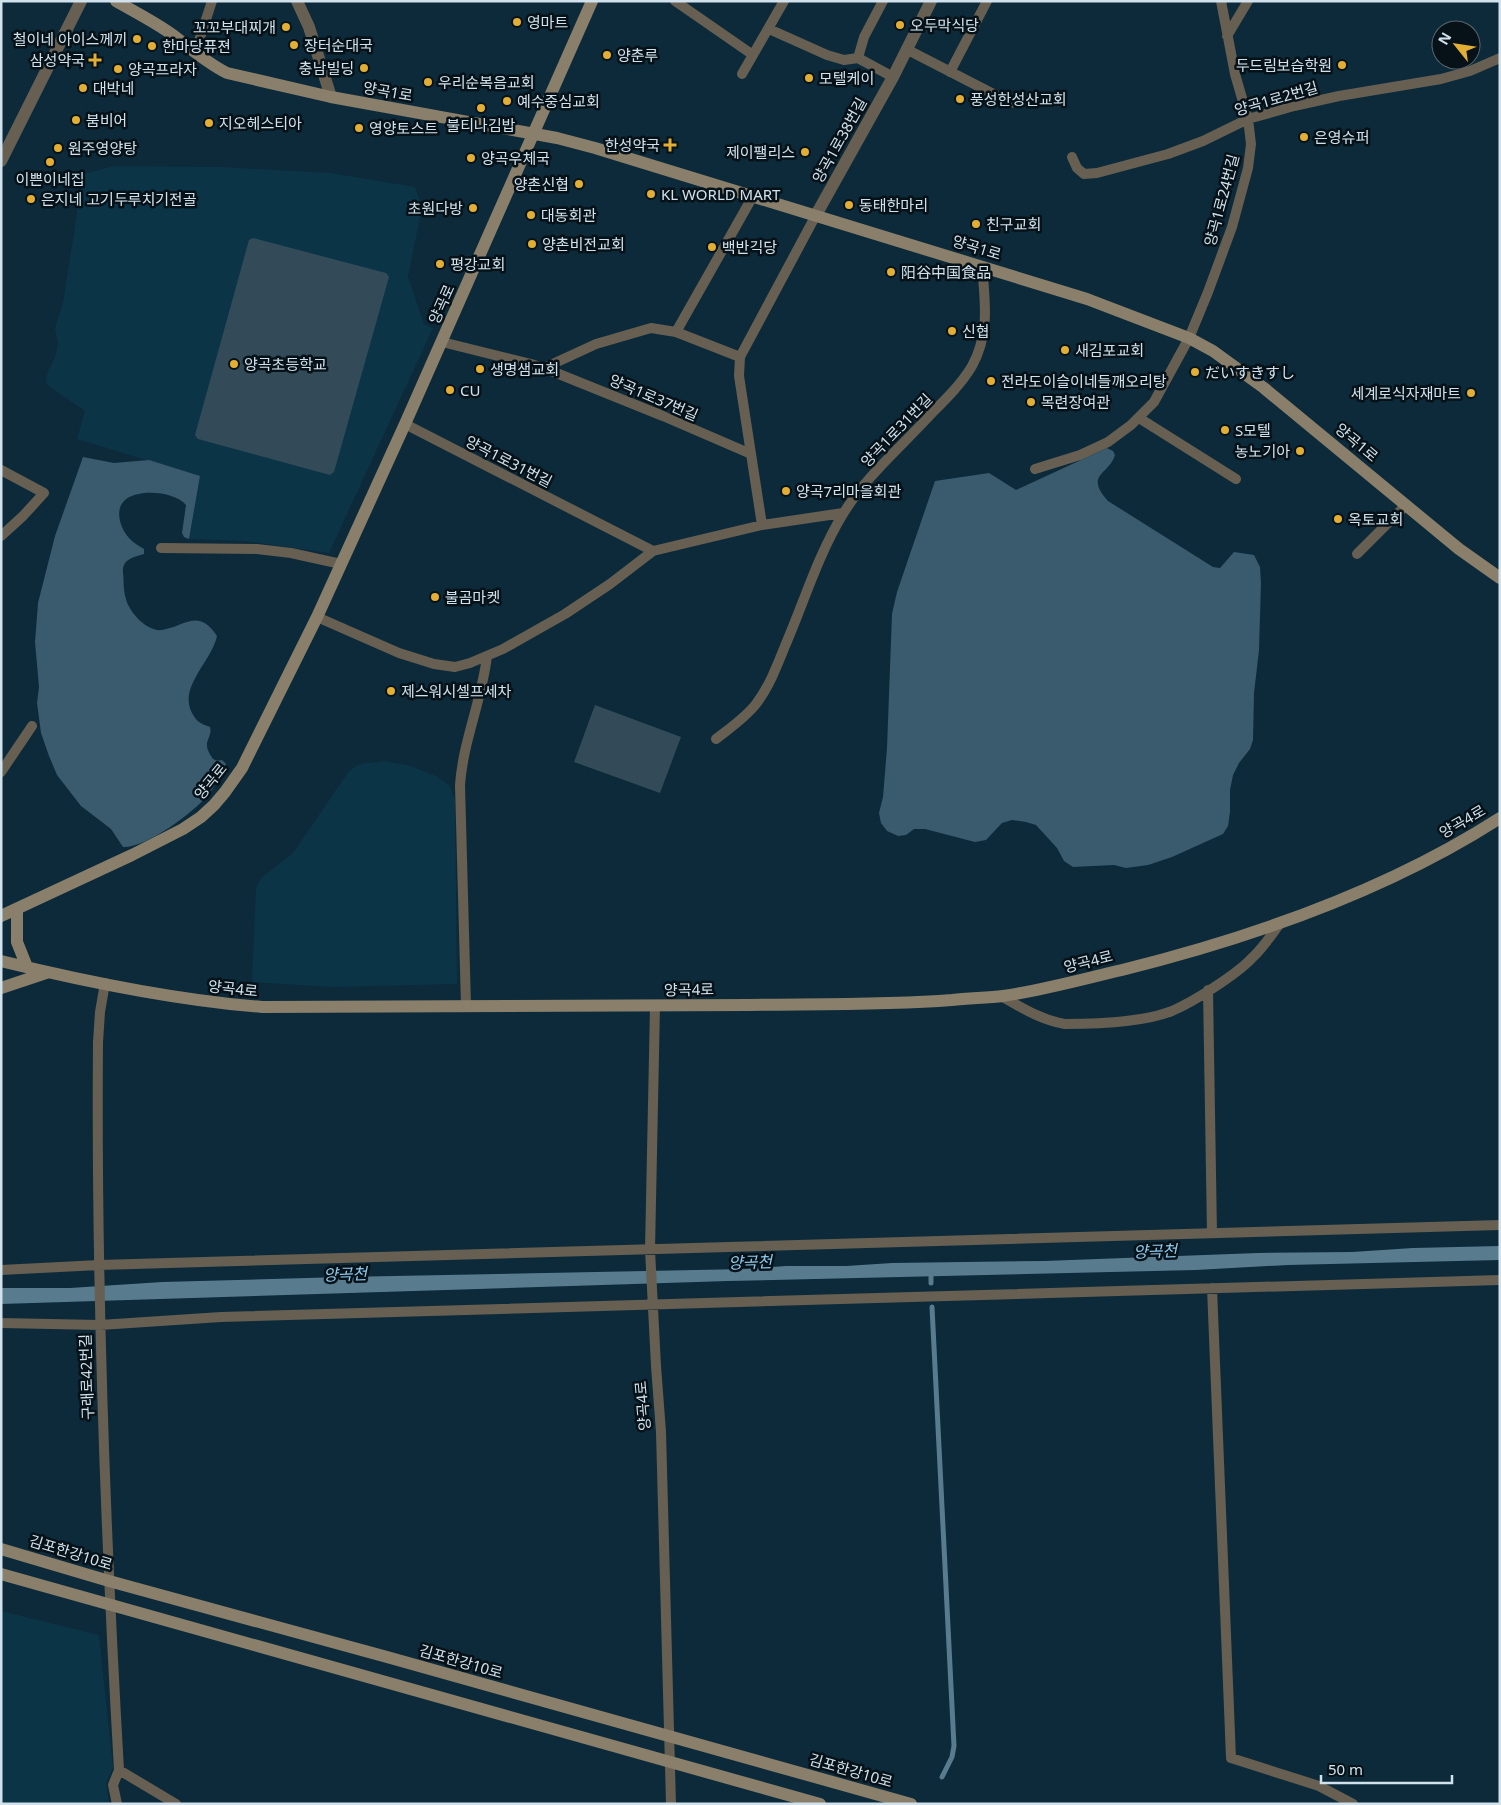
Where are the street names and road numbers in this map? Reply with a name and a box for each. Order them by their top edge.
street label: 양곡1로 [362,77,414,105]
street label: 양곡1로2번길 [1232,77,1320,119]
street label: 양곡1로38번길 [807,94,871,186]
street label: 양곡1로24번길 [1199,152,1243,248]
street label: 양곡1로 [950,230,1004,264]
street label: 양곡로 [423,281,459,327]
street label: 양곡1로37번길 [606,369,702,425]
street label: 양곡1로31번길 [856,389,936,471]
street label: 양곡1로 [1331,418,1383,466]
street label: 양곡1로31번길 [462,431,556,491]
street label: 양곡로 [189,759,231,803]
street label: 양곡4로 [1435,800,1489,842]
street label: 양곡4로 [1061,945,1115,977]
street label: 양곡4로 [207,975,259,1001]
street label: 양곡4로 [664,979,714,999]
street label: 구래로42번길 [75,1334,97,1420]
street label: 양곡4로 [630,1380,654,1432]
street label: 김포한강10로 [27,1530,115,1574]
street label: 김포한강10로 [417,1640,505,1682]
street label: 김포한강10로 [807,1749,895,1791]

